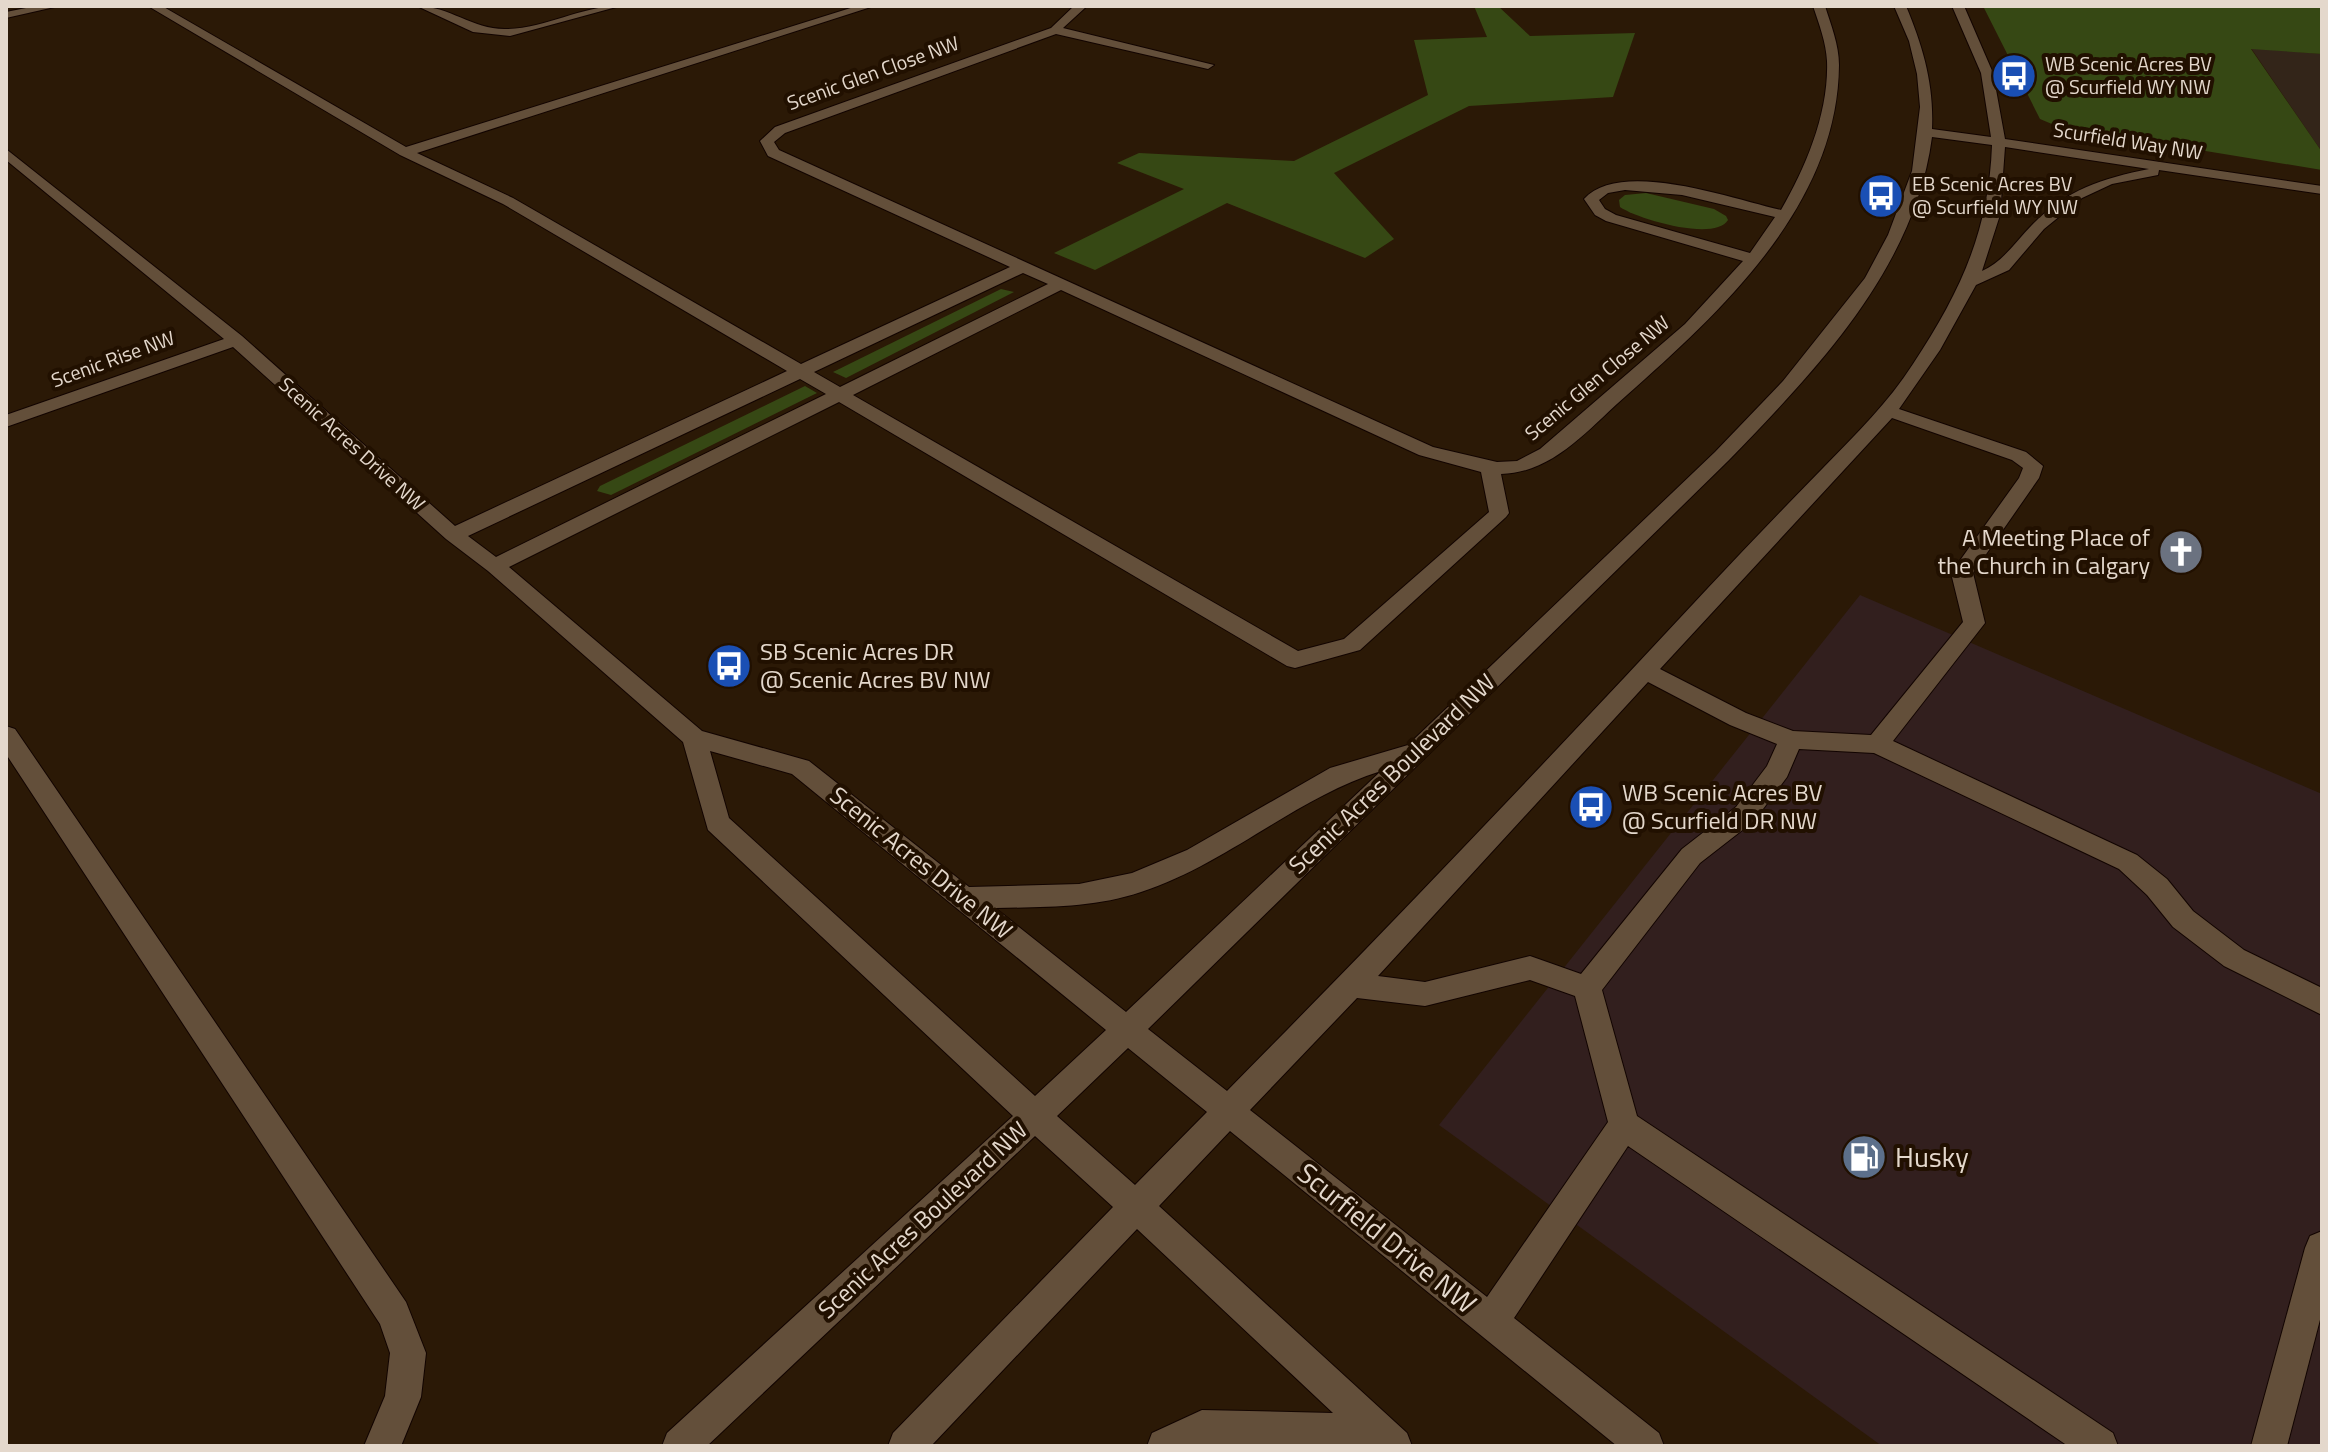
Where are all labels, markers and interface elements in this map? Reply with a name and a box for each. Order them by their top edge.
street label: Scenic Glen Close NW [782,27,963,118]
place label: WB Scenic Acres BV @ Scurfield WY NW [2045,48,2212,102]
bus stop icon: WB Scenic Acres BV @ Scurfield WY NW [1990,52,2038,100]
street label: Scurfield Way NW [2051,113,2205,168]
place label: EB Scenic Acres BV @ Scurfield WY NW [1912,168,2078,222]
bus stop icon: EB Scenic Acres BV @ Scurfield WY NW [1857,172,1905,220]
street label: Scenic Glen Close NW [1517,307,1676,448]
street label: Scenic Rise NW [47,322,179,395]
street label: Scenic Acres Drive NW [272,369,433,518]
place label: A Meeting Place of the Church in Calgary [1938,519,2150,583]
church icon: A Meeting Place of the Church in Calgary [2157,528,2205,576]
place label: SB Scenic Acres DR @ Scenic Acres BV NW [760,633,991,697]
bus stop icon: SB Scenic Acres DR @ Scenic Acres BV NW [705,642,753,690]
street label: Scenic Acres Boulevard NW [1280,665,1503,882]
place label: WB Scenic Acres BV @ Scurfield DR NW [1622,774,1822,838]
street label: Scenic Acres Drive NW [823,777,1021,947]
bus stop icon: WB Scenic Acres BV @ Scurfield DR NW [1567,783,1615,831]
street label: Scenic Acres Boulevard NW [809,1112,1035,1326]
fuel station icon: Husky [1840,1133,1888,1181]
place label: Husky [1895,1135,1969,1178]
street label: Scurfield Drive NW [1288,1152,1486,1324]

